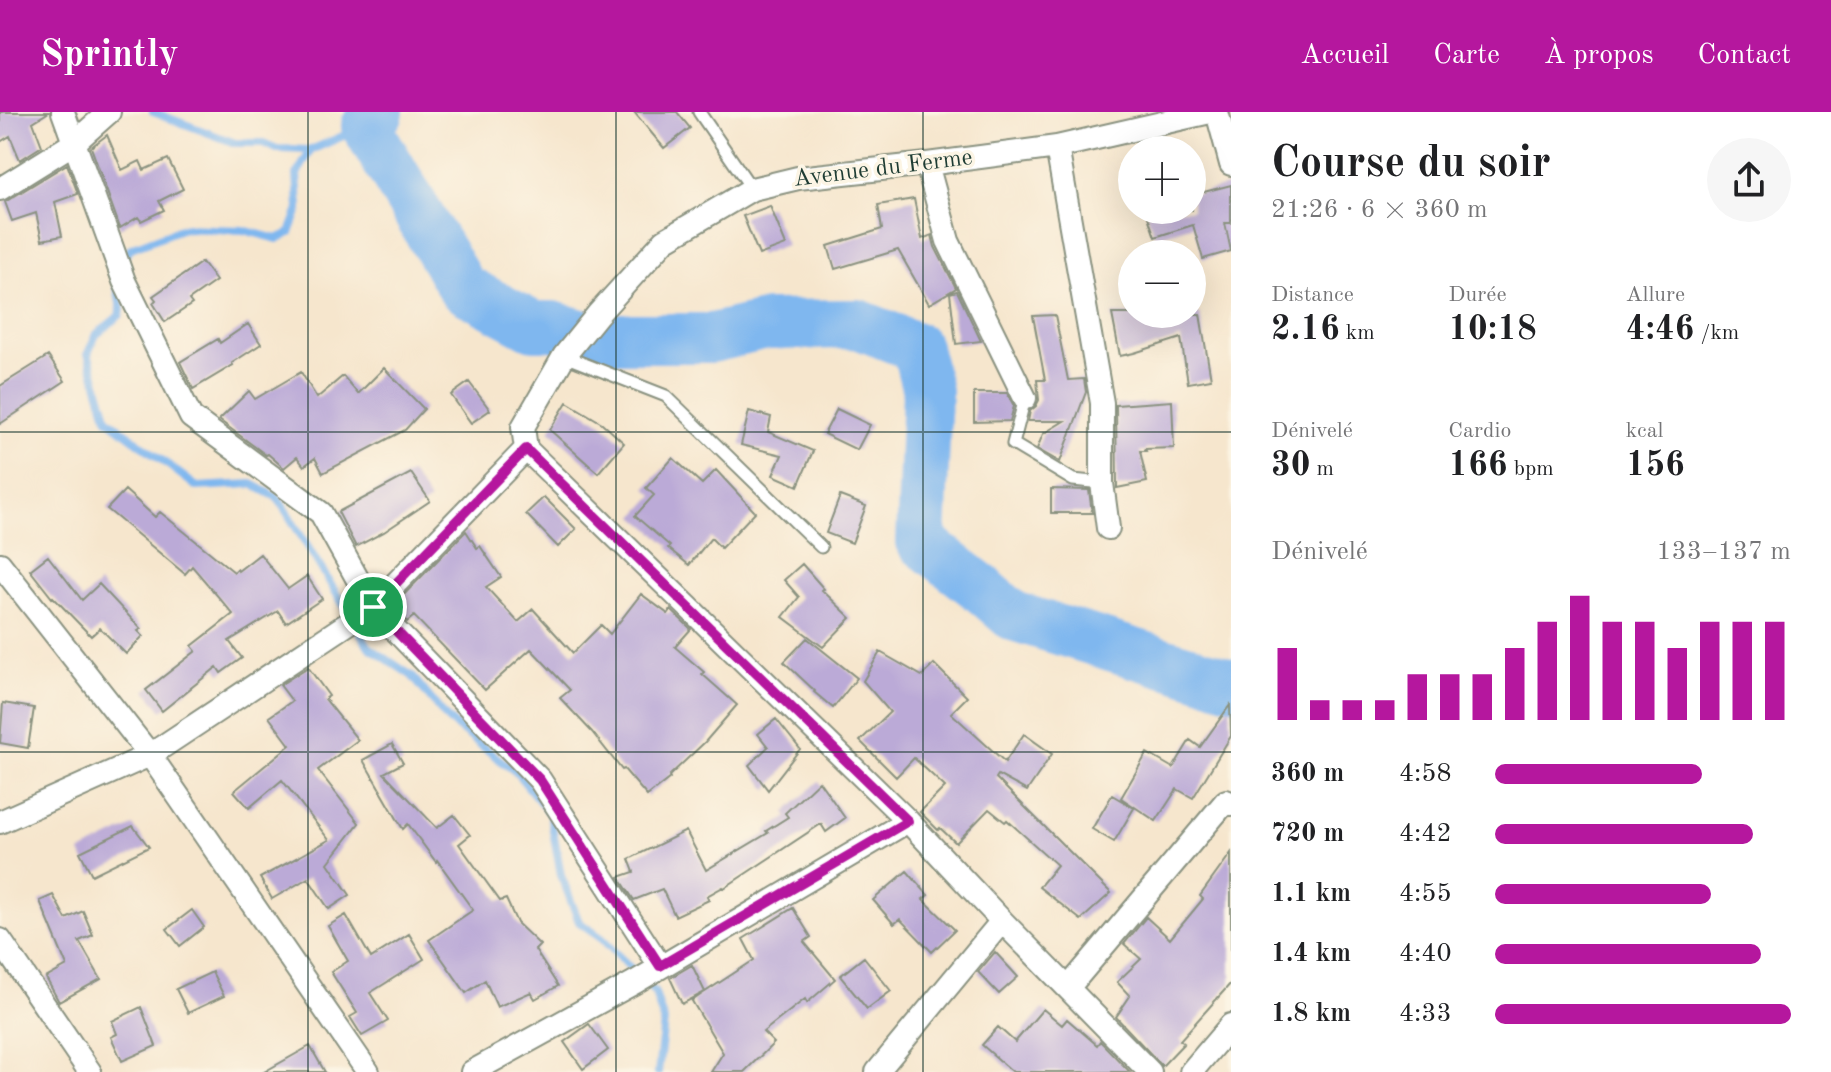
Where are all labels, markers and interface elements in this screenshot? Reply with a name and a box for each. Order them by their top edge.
text: Sprintly [40,37,179,75]
text: Accueil [1300,42,1389,70]
text: Carte [1433,42,1500,70]
text: À propos [1544,42,1654,70]
text: Contact [1698,42,1791,70]
map controls [1118,136,1206,328]
button: + [1118,136,1206,224]
button: share [1707,138,1791,222]
text: Course du soir [1271,142,1551,186]
street label: Avenue du Ferme [792,146,974,192]
text: 21:26 · 6 × 360 m [1271,197,1488,223]
button: − [1118,240,1206,328]
text: Distance [1271,284,1354,306]
text: Durée [1448,284,1507,306]
text: Allure [1626,284,1685,306]
text: 2.16 [1271,313,1340,347]
text: 10:18 [1448,313,1537,347]
text: 4:46 [1626,313,1694,347]
text: km [1340,322,1375,344]
text: /km [1694,322,1739,344]
text: Dénivelé [1271,420,1353,442]
text: Cardio [1448,420,1511,442]
text: kcal [1626,420,1664,442]
text: 30 [1271,449,1310,483]
text: 166 [1448,449,1508,483]
text: 156 [1626,449,1685,483]
text: m [1310,458,1334,480]
text: bpm [1508,458,1554,480]
text: Dénivelé [1271,539,1368,565]
text: 133–137 m [1656,539,1791,565]
pin [339,573,407,641]
icon: arrive [351,585,395,629]
text: 360 m [1271,761,1344,787]
text: 4:58 [1399,761,1452,787]
text: 720 m [1271,821,1344,847]
text: 4:42 [1399,821,1452,847]
text: 1.1 km [1271,881,1351,907]
text: 4:55 [1399,881,1452,907]
text: 1.4 km [1271,941,1351,967]
text: 4:40 [1399,941,1452,967]
text: 1.8 km [1271,1001,1351,1027]
text: 4:33 [1399,1001,1452,1027]

